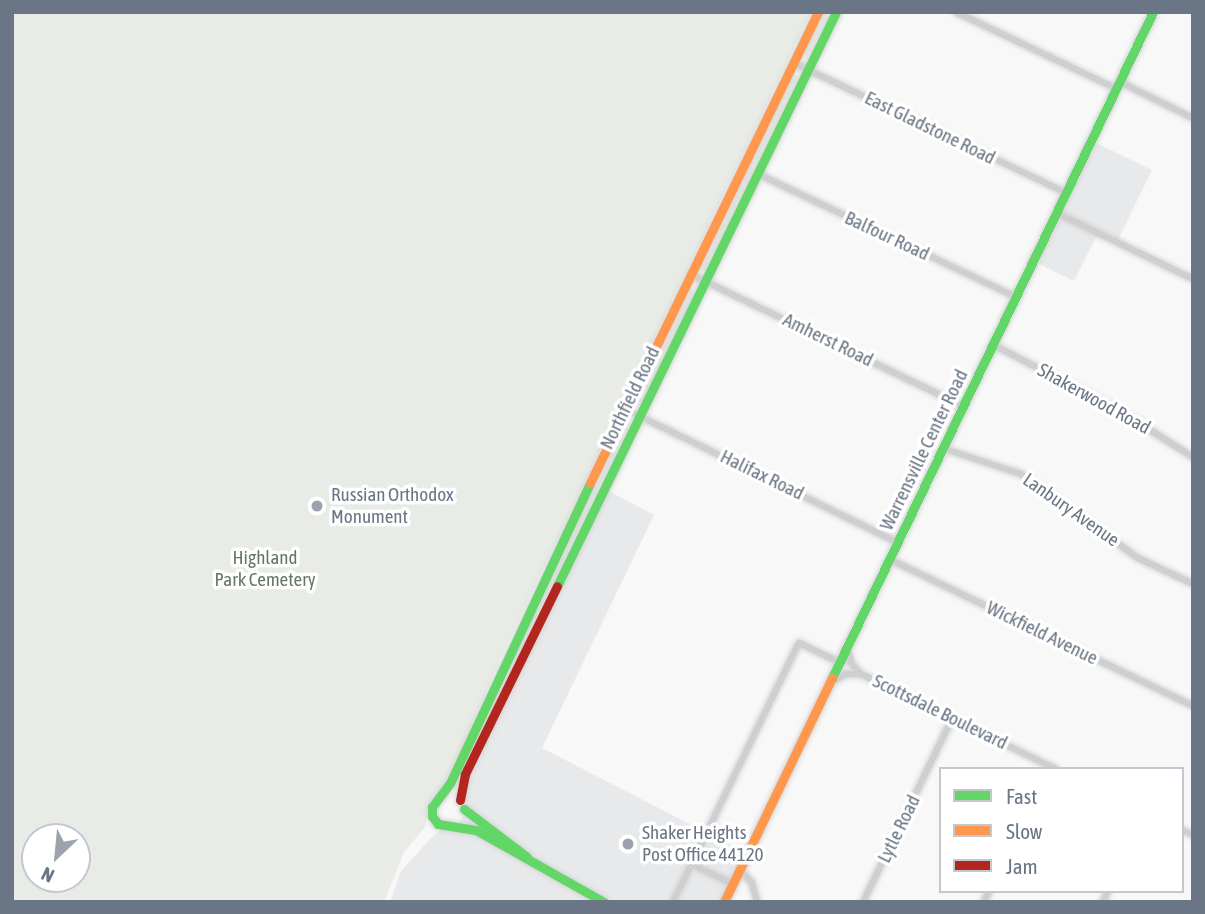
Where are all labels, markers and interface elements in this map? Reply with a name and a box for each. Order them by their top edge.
street label: East Gladstone Road [861,87,999,169]
street label: Balfour Road [841,207,933,265]
street label: Amherst Road [779,308,877,372]
street label: Northfield Road [595,343,665,453]
street label: Shakerwood Road [1034,359,1154,439]
street label: Warrensville Center Road [875,366,973,534]
street label: Halifax Road [717,445,807,505]
street label: Lanbury Avenue [1019,468,1123,552]
place label: Russian Orthodox Monument [331,484,454,528]
marker: Russian Orthodox Monument [309,498,325,514]
park label: Highland Park Cemetery [214,547,316,591]
street label: Wickfield Avenue [983,596,1101,670]
street label: Scottsdale Boulevard [869,670,1011,754]
legend [939,767,1184,893]
text: Fast [1006,784,1037,808]
street label: Lytle Road [873,791,925,867]
text: Slow [1006,819,1042,843]
place label: Shaker Heights Post Office 44120 [642,822,764,866]
north arrow [21,823,91,893]
marker: Shaker Heights Post Office 44120 [620,836,636,852]
text: Jam [1006,854,1038,878]
text: N [38,863,58,887]

